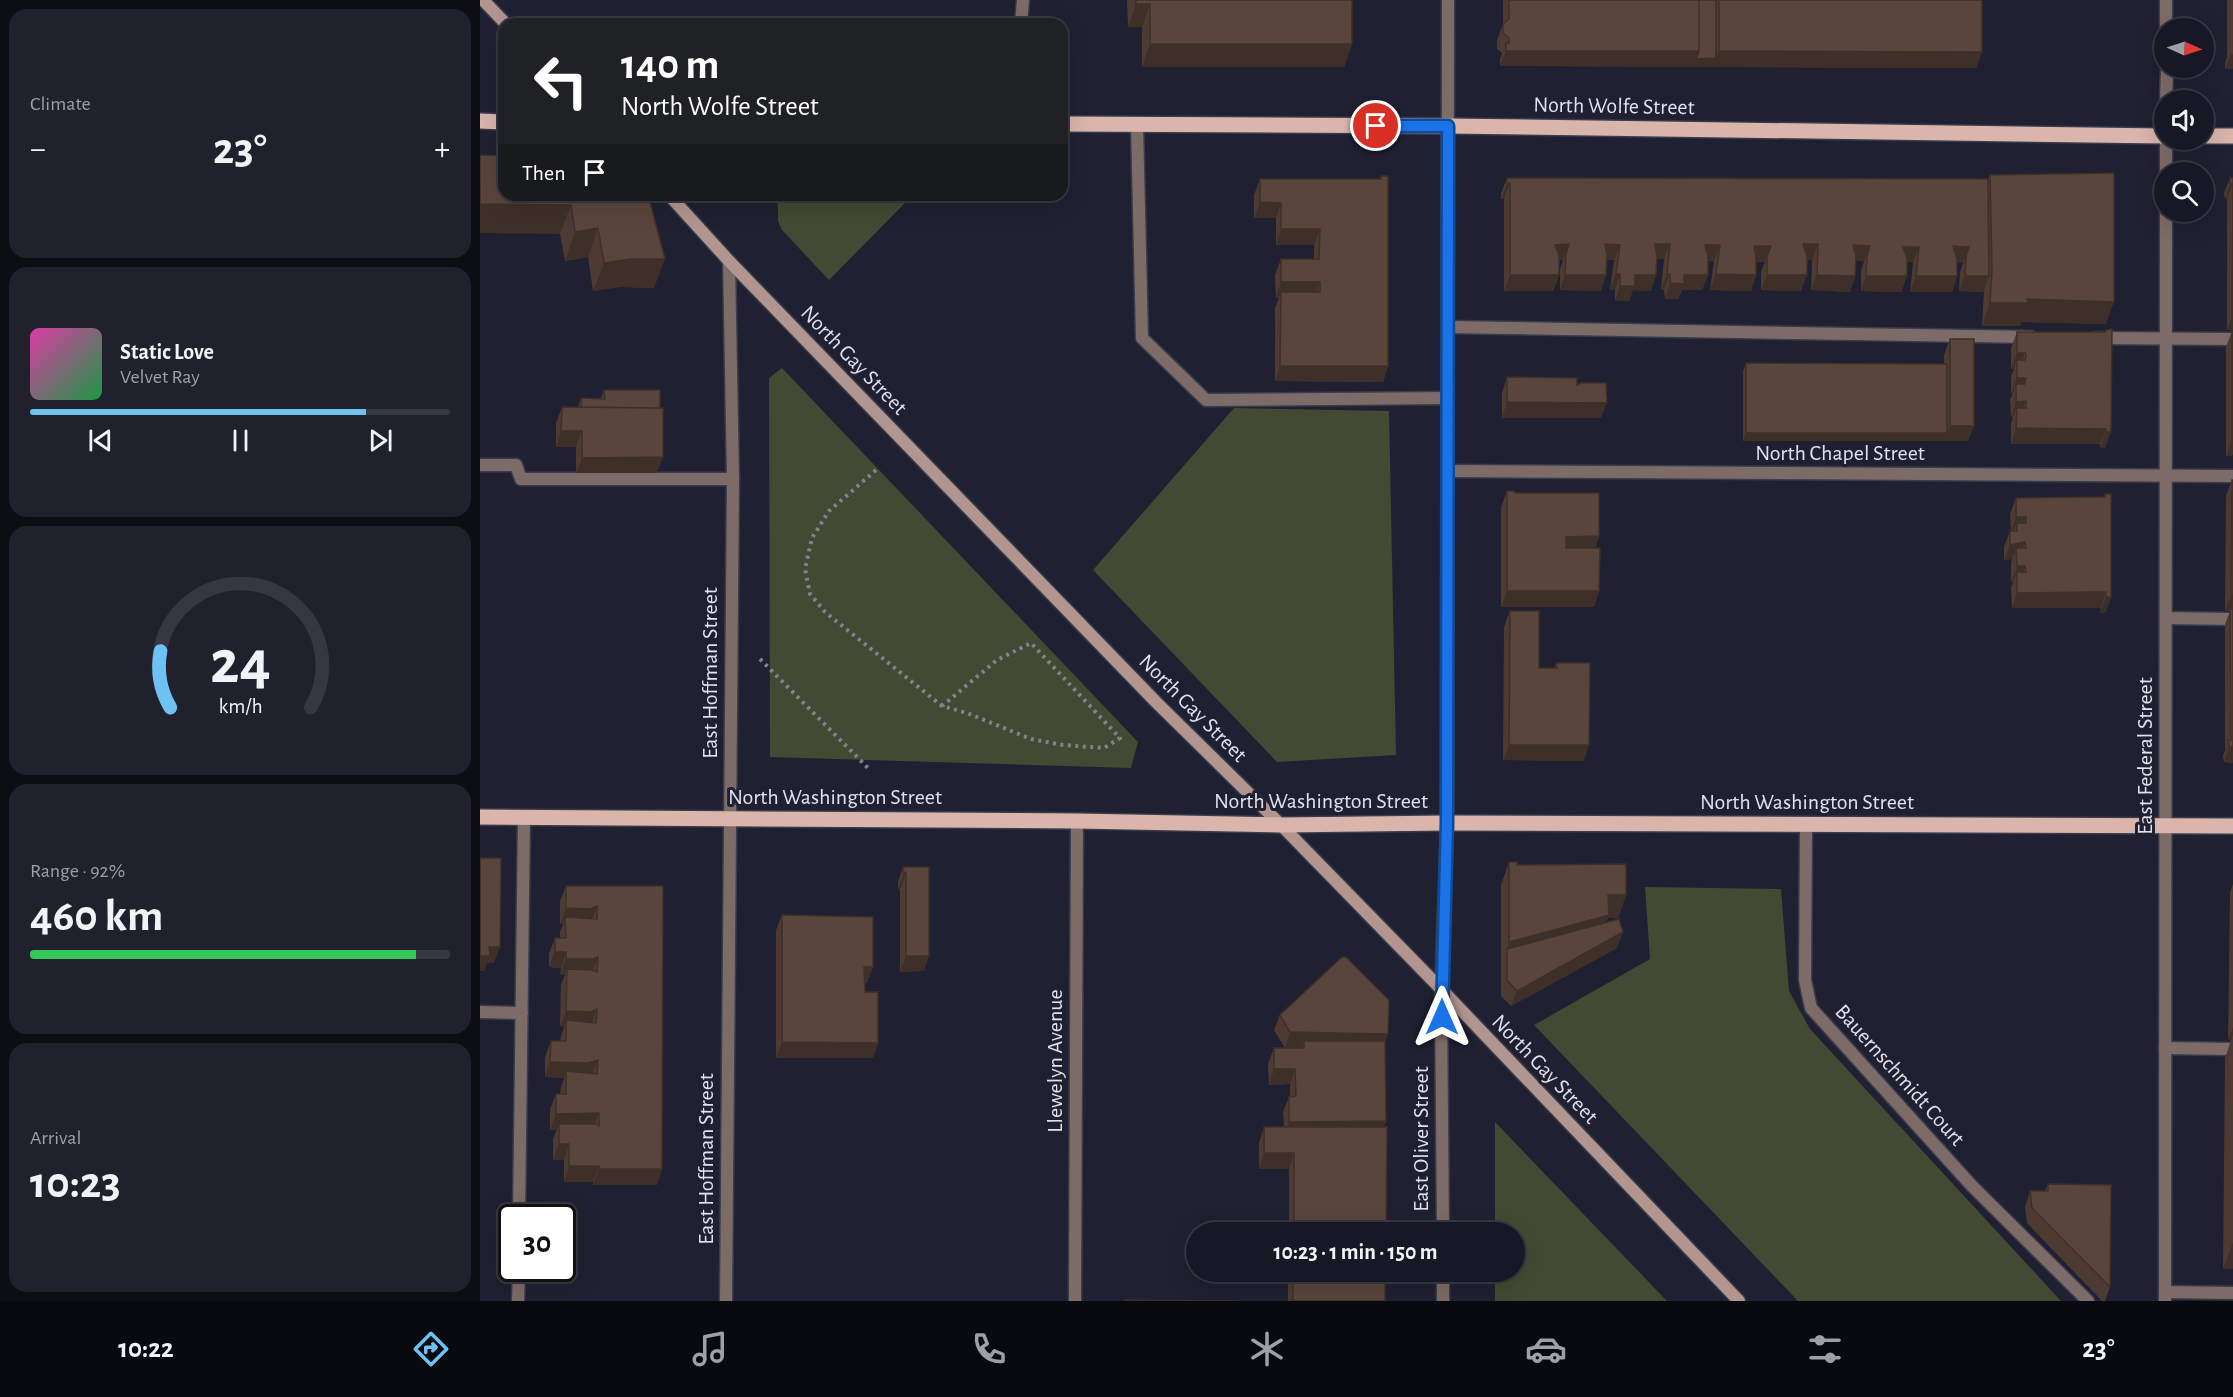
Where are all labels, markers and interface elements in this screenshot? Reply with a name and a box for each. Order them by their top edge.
north arrow [2154,18,2214,78]
map controls [2154,18,2214,222]
icon: left [522,42,600,120]
text: 140 m [621,44,719,86]
button: sound [2154,90,2214,150]
text: North Wolfe Street [621,93,819,120]
text: Climate [30,94,91,114]
street label: North Wolfe Street [1533,94,1695,118]
pin [1350,100,1401,151]
icon: arrive [1359,109,1392,142]
text: 23° [213,127,267,172]
text: − [30,133,46,166]
text: + [434,133,450,166]
icon: arrive [578,156,611,189]
text: Then [522,162,566,184]
button: search [2154,162,2214,222]
street label: North Gay Street [797,301,911,419]
text: Static Love [120,341,214,363]
text: Velvet Ray [120,367,200,387]
icon: previous [84,424,117,457]
icon: pause [224,424,257,457]
icon: next [364,424,397,457]
street label: North Chapel Street [1755,442,1925,464]
street label: East Hoffman Street [699,587,721,759]
text: 24 [210,632,270,694]
street label: North Gay Street [1135,650,1251,766]
street label: East Federal Street [2134,677,2156,835]
text: km/h [218,696,262,717]
street label: North Washington Street [728,786,942,808]
street label: North Washington Street [1214,790,1428,812]
street label: North Washington Street [1700,791,1914,813]
text: Range · 92% [30,861,125,881]
text: 460 km [30,894,163,939]
position arrow [1410,985,1474,1049]
street label: Llewelyn Avenue [1044,989,1066,1133]
street label: Bauernschmidt Court [1831,1000,1969,1150]
street label: North Gay Street [1488,1010,1602,1128]
street label: East Oliver Street [1410,1066,1432,1212]
street label: East Hoffman Street [695,1073,717,1245]
text: Arrival [30,1128,81,1148]
text: 10:23 [30,1161,121,1206]
speed limit sign: 30 [498,1204,576,1282]
text: 10:23 · 1 min · 150 m [1274,1241,1437,1263]
icon: directions [410,1328,452,1370]
icon: music [689,1328,731,1370]
icon: phone [968,1328,1010,1370]
icon: climate [1246,1328,1288,1370]
icon: car [1525,1328,1567,1370]
icon: filters [1804,1328,1846,1370]
text: 10:22 [118,1335,174,1362]
text: 23° [2082,1335,2115,1362]

